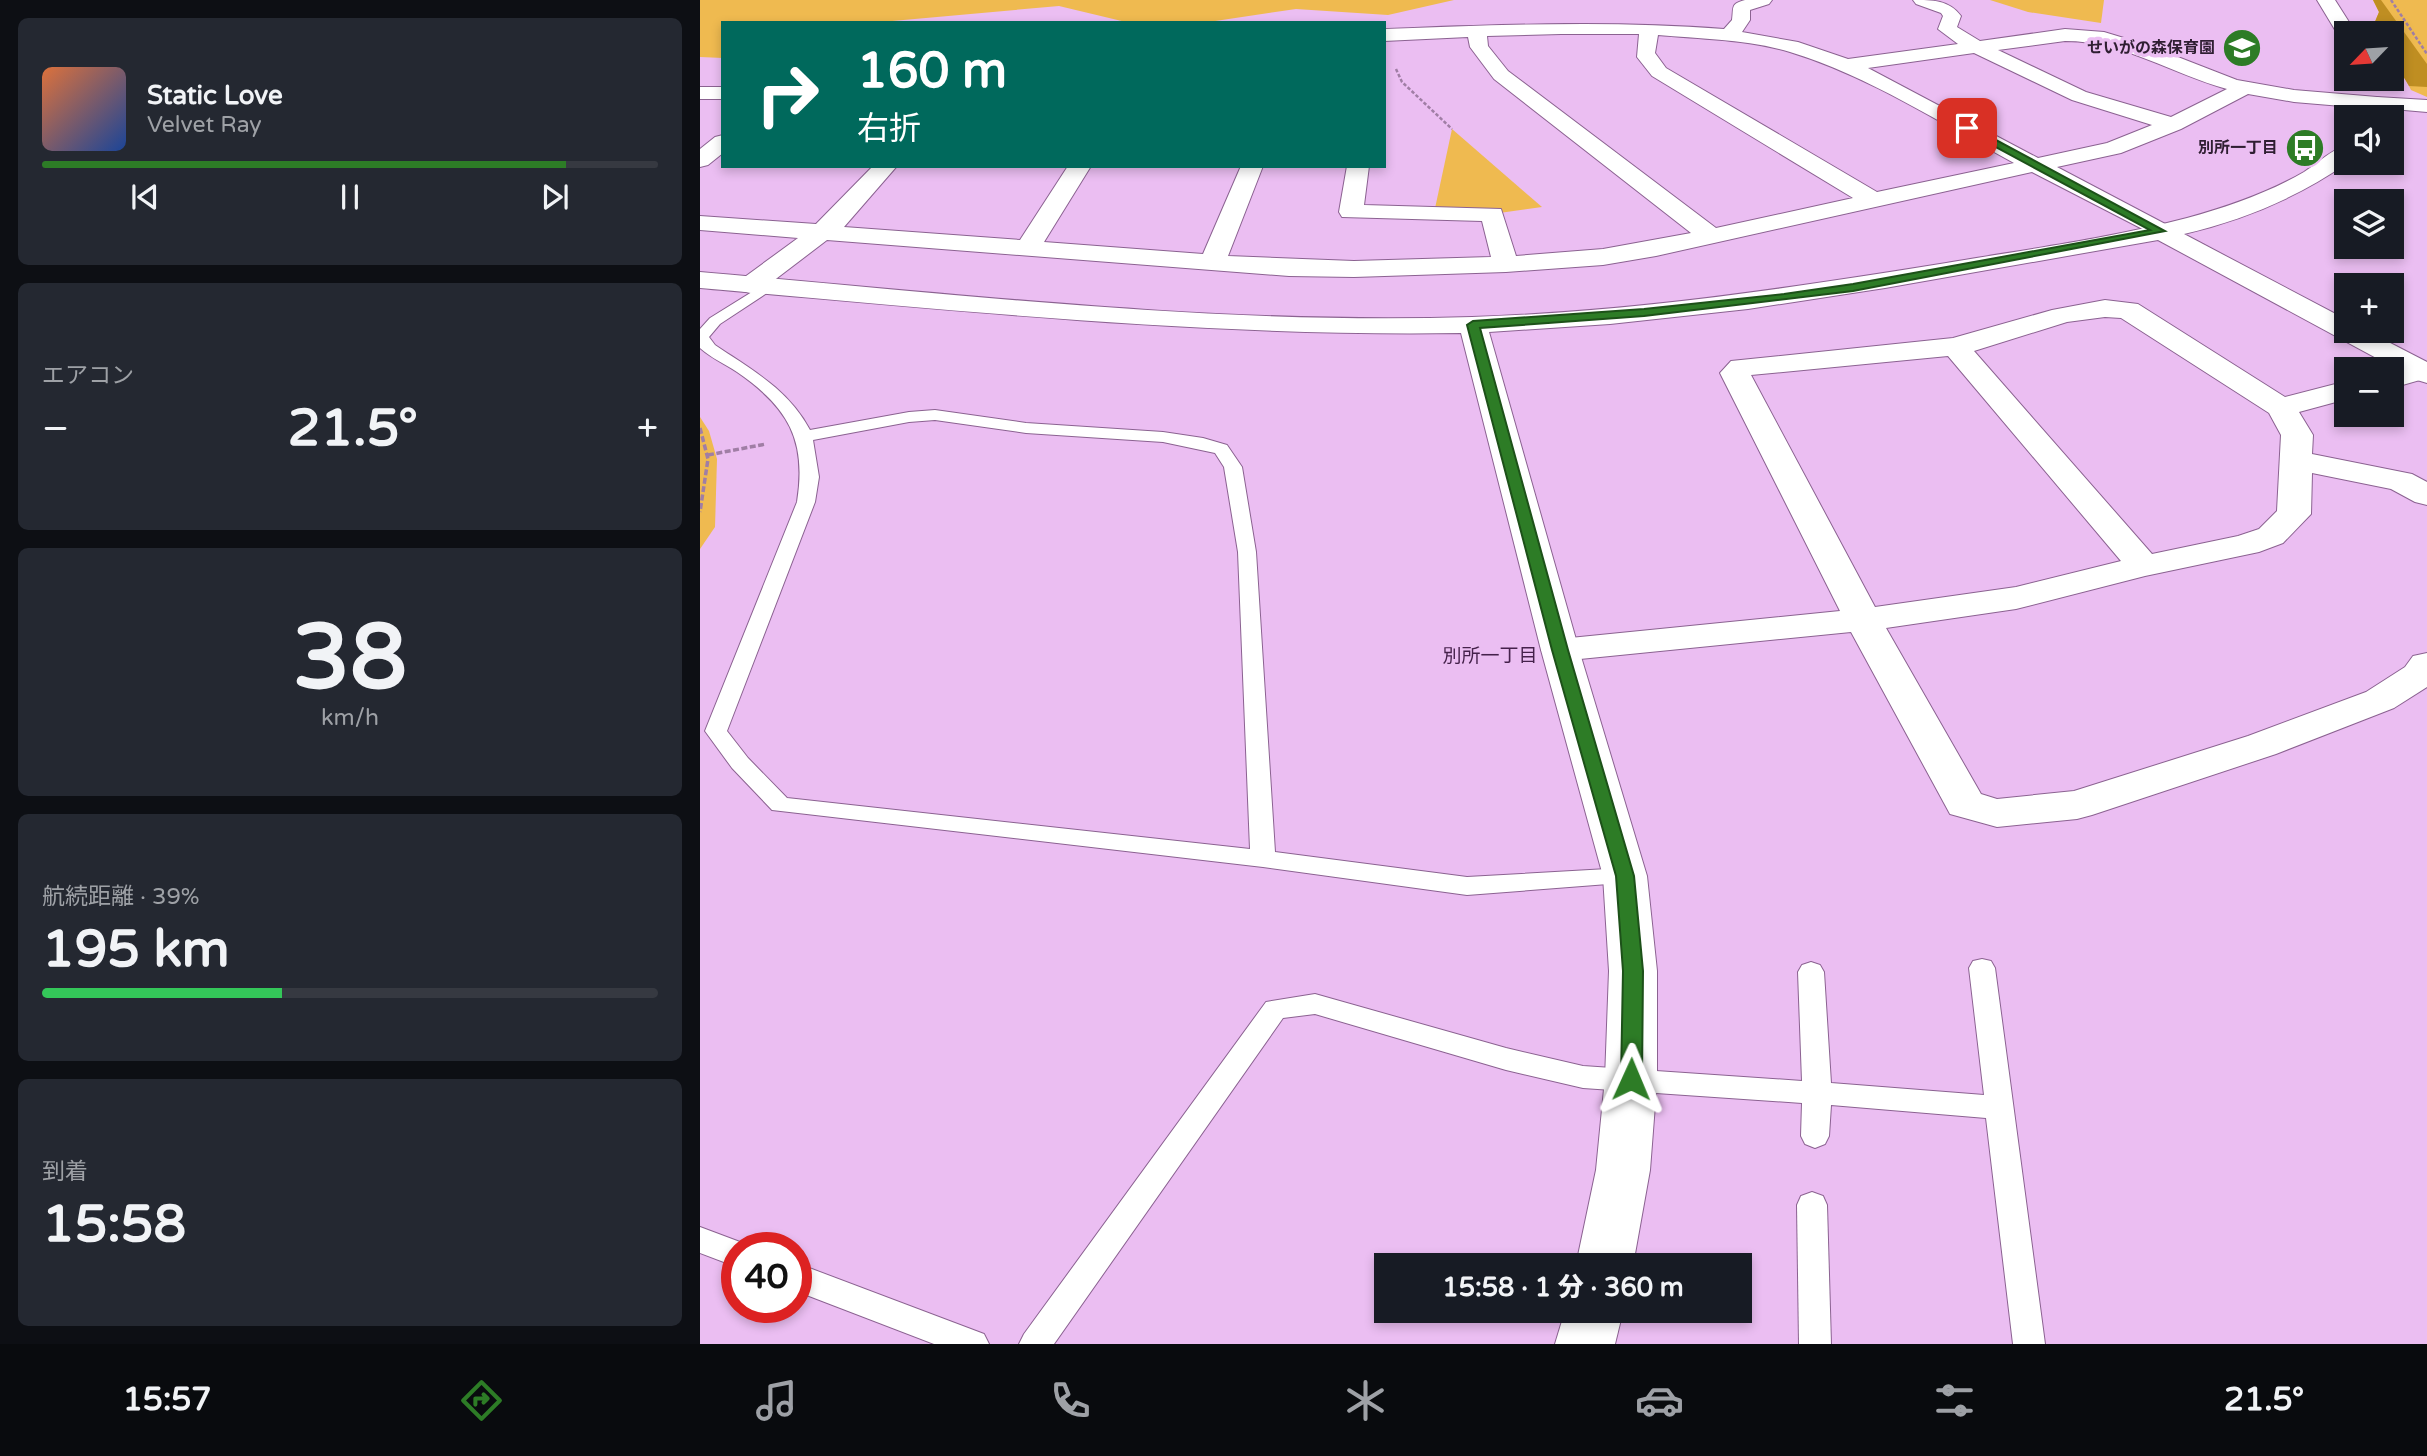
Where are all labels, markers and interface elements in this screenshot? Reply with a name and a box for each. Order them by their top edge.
north arrow [2334,21,2404,91]
map controls [2334,21,2404,427]
school or university icon: せいがの森保育園 [2221,27,2263,69]
place label: せいがの森保育園 [2087,38,2215,58]
text: 160 m [857,42,1007,101]
icon: right [742,49,833,140]
text: Static Love [147,80,283,111]
pin [1937,98,1997,158]
button: sound [2334,105,2404,175]
icon: arrive [1948,109,1986,147]
text: 右折 [857,110,921,148]
text: Velvet Ray [147,111,262,139]
bus stop icon: 別所一丁目 [2284,127,2326,169]
place label: 別所一丁目 [2198,138,2278,158]
icon: previous [126,178,164,216]
icon: pause [331,178,369,216]
icon: next [536,178,574,216]
button: layers [2334,189,2404,259]
button: + [2334,273,2404,343]
button: − [2334,357,2404,427]
text: エアコン [42,362,134,390]
text: 21.5° [288,397,418,460]
text: − [42,406,69,452]
text: + [637,406,658,452]
text: 38 [293,603,407,713]
district label: 別所一丁目 [1442,645,1538,667]
text: km/h [321,704,379,732]
text: 航続距離 · 39% [42,883,200,911]
text: 195 km [42,918,230,981]
position arrow [1594,1042,1668,1116]
text: 到着 [42,1158,88,1186]
text: 15:58 [42,1193,186,1256]
speed limit sign: 40 [721,1232,812,1323]
text: 15:58 · 1 分 · 360 m [1442,1272,1684,1303]
icon: directions [457,1376,506,1425]
icon: music [752,1376,801,1425]
icon: phone [1046,1376,1095,1425]
icon: climate [1341,1376,1390,1425]
icon: car [1635,1376,1684,1425]
icon: filters [1930,1376,1979,1425]
text: 15:57 [123,1381,211,1419]
text: 21.5° [2224,1381,2304,1419]

